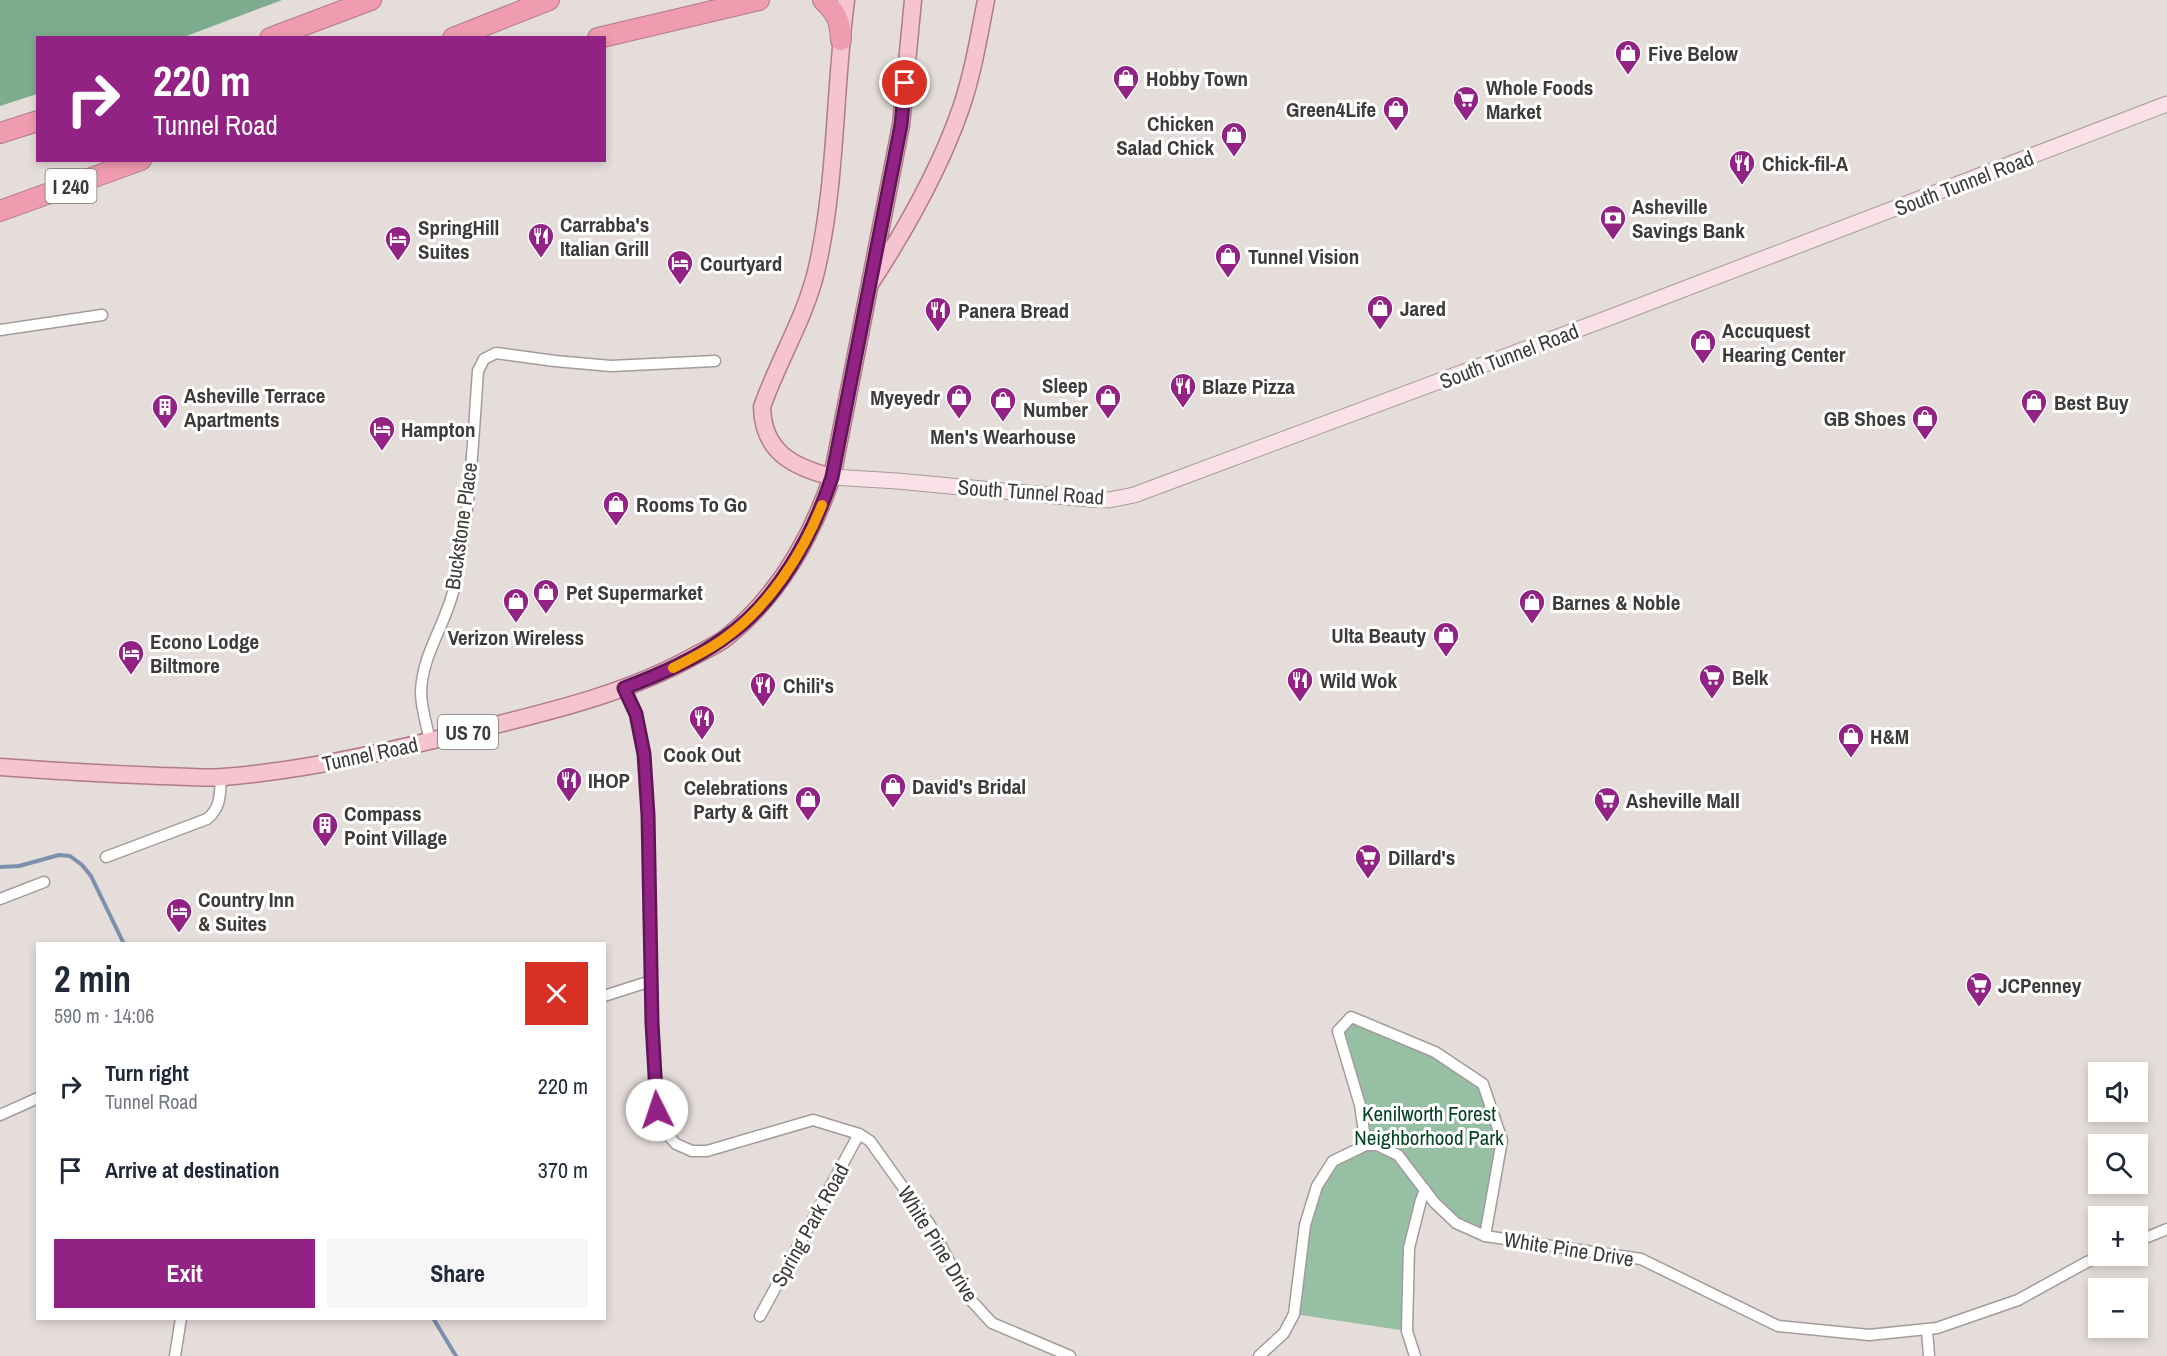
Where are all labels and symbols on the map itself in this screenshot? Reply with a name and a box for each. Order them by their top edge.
shop icon: Five Below [1613,38,1643,76]
place label: Five Below [1648,39,1739,68]
pin [879,57,930,108]
shop icon: Hobby Town [1111,63,1141,101]
place label: Hobby Town [1146,64,1248,93]
place label: Whole Foods Market [1486,73,1593,126]
supermarket icon: Whole Foods Market [1451,84,1481,122]
shop icon: Green4Life [1381,94,1411,132]
place label: Green4Life [1286,95,1376,124]
place label: Chicken Salad Chick [1116,109,1214,162]
shop icon: Chicken Salad Chick [1219,120,1249,158]
street label: South Tunnel Road [1890,143,2038,223]
restaurant icon: Chick-fil-A [1727,148,1757,186]
place label: Chick-fil-A [1762,149,1849,178]
road number: I 240 [46,169,97,203]
place label: Asheville Savings Bank [1632,192,1745,245]
bank icon: Asheville Savings Bank [1598,203,1628,241]
place label: Carrabba's Italian Grill [560,210,649,263]
place label: SpringHill Suites [418,213,499,266]
restaurant icon: Carrabba's Italian Grill [526,221,556,259]
hotel icon: SpringHill Suites [383,224,413,262]
shop icon: Tunnel Vision [1213,241,1243,279]
place label: Tunnel Vision [1248,242,1359,271]
hotel icon: Courtyard [665,248,695,286]
place label: Courtyard [700,249,782,278]
shop icon: Jared [1365,293,1395,331]
place label: Jared [1400,294,1446,323]
restaurant icon: Panera Bread [923,295,953,333]
place label: Panera Bread [958,296,1069,325]
street label: South Tunnel Road [1435,316,1583,396]
place label: Accuquest Hearing Center [1722,316,1846,369]
shop icon: Accuquest Hearing Center [1688,327,1718,365]
place label: Sleep Number [1023,371,1088,424]
restaurant icon: Blaze Pizza [1168,371,1198,409]
place label: Blaze Pizza [1202,372,1295,401]
place label: Asheville Terrace Apartments [184,381,325,434]
shop icon: Myeyedr [944,382,974,420]
shop icon: Sleep Number [1093,382,1123,420]
place label: Myeyedr [870,383,940,412]
shop icon: Men's Wearhouse [988,385,1018,423]
shop icon: Best Buy [2019,387,2049,425]
place label: Best Buy [2054,388,2129,417]
building icon: Asheville Terrace Apartments [150,392,180,430]
shop icon: GB Shoes [1910,403,1940,441]
place label: GB Shoes [1824,404,1906,433]
hotel icon: Hampton [367,414,397,452]
place label: Hampton [401,415,476,444]
place label: Men's Wearhouse [930,422,1076,451]
street label: Buckstone Place [438,460,484,592]
street label: South Tunnel Road [957,472,1105,512]
shop icon: Rooms To Go [601,489,631,527]
place label: Rooms To Go [636,490,748,519]
shop icon: Pet Supermarket [531,577,561,615]
place label: Pet Supermarket [566,578,703,607]
shop icon: Verizon Wireless [501,586,531,624]
shop icon: Barnes & Noble [1517,587,1547,625]
place label: Barnes & Noble [1552,588,1680,617]
shop icon: Ulta Beauty [1431,620,1461,658]
place label: Ulta Beauty [1331,621,1426,650]
place label: Verizon Wireless [448,623,584,652]
place label: Econo Lodge Biltmore [150,627,259,680]
hotel icon: Econo Lodge Biltmore [116,638,146,676]
supermarket icon: Belk [1697,662,1727,700]
place label: Belk [1732,663,1769,692]
restaurant icon: Wild Wok [1285,665,1315,703]
place label: Wild Wok [1320,666,1397,695]
restaurant icon: Chili's [748,670,778,708]
place label: Chili's [783,671,834,700]
restaurant icon: Cook Out [687,703,717,741]
road number: US 70 [438,715,498,749]
shop icon: H&M [1836,721,1866,759]
place label: H&M [1870,722,1909,751]
street label: Tunnel Road [319,730,421,778]
place label: Cook Out [663,740,741,769]
restaurant icon: IHOP [554,765,584,803]
place label: IHOP [588,766,630,795]
shop icon: David's Bridal [878,771,908,809]
place label: David's Bridal [912,772,1026,801]
place label: Celebrations Party & Gift [684,773,788,826]
shop icon: Celebrations Party & Gift [793,784,823,822]
supermarket icon: Asheville Mall [1592,785,1622,823]
place label: Asheville Mall [1626,786,1740,815]
place label: Compass Point Village [344,799,447,852]
building icon: Compass Point Village [310,810,340,848]
supermarket icon: Dillard's [1353,842,1383,880]
place label: Dillard's [1388,843,1455,872]
place label: Country Inn & Suites [198,885,295,938]
hotel icon: Country Inn & Suites [164,896,194,934]
supermarket icon: JCPenney [1964,970,1994,1008]
place label: JCPenney [1998,971,2082,1000]
position arrow [625,1078,689,1142]
park label: Kenilworth Forest Neighborhood Park [1354,1099,1504,1152]
street label: Spring Park Road [764,1158,856,1292]
street label: White Pine Drive [891,1181,985,1307]
street label: White Pine Drive [1502,1224,1636,1274]

